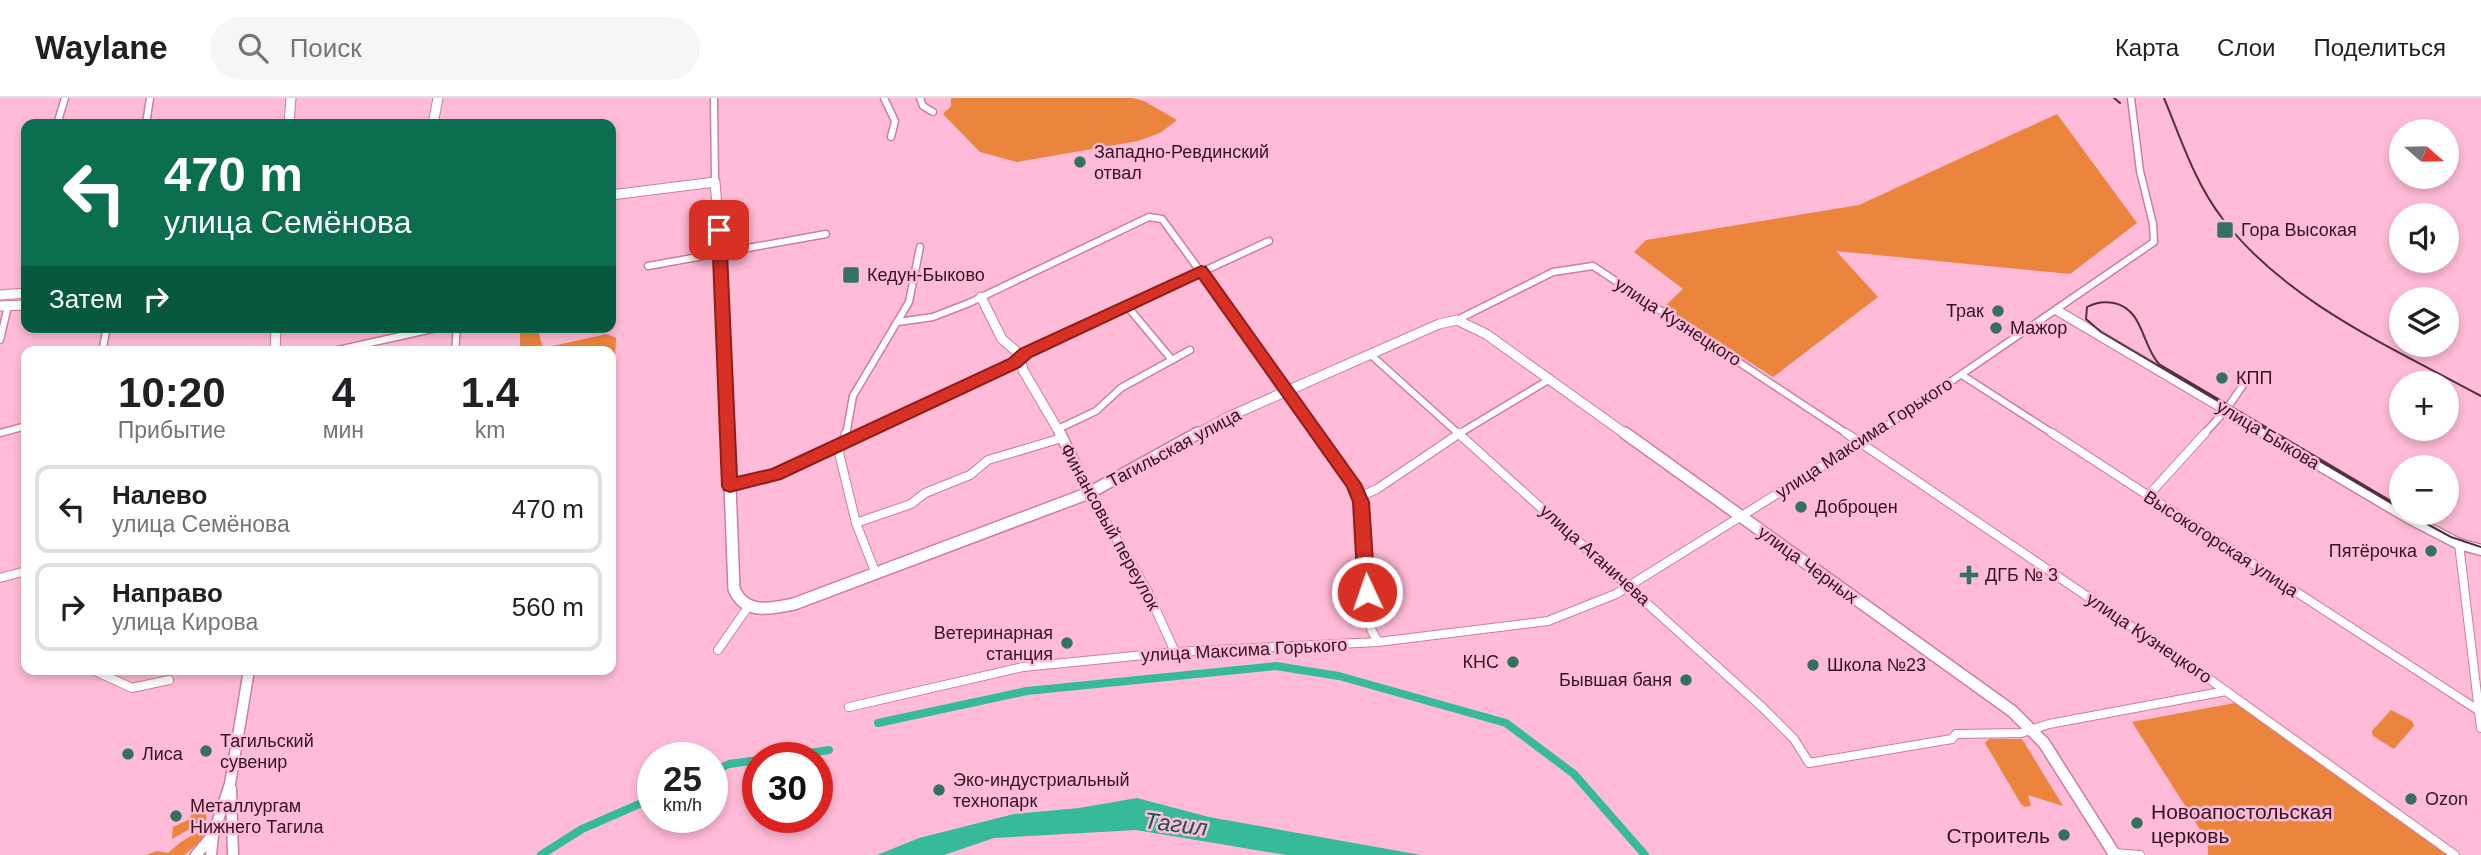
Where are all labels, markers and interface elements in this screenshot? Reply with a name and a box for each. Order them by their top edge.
search box [210,17,700,80]
text: Waylane [35,29,168,66]
icon: search [234,29,272,67]
text: Поиск [290,33,362,63]
text: Карта [2115,34,2179,61]
text: Слои [2217,34,2275,61]
text: Поделиться [2313,34,2446,61]
north arrow [2389,119,2459,189]
map controls [2389,119,2459,525]
place label: Западно-Ревдинский отвал [1094,142,1269,183]
icon: left [49,147,140,238]
text: 470 m [164,147,303,201]
marker: Западно-Ревдинский отвал [1072,154,1088,170]
pin [689,200,749,260]
button: sound [2389,203,2459,273]
text: улица Семёнова [164,204,411,240]
icon: arrive [700,211,738,249]
marker: Гора Высокая [2215,220,2235,240]
place label: Гора Высокая [2241,220,2357,240]
marker: Кедун-Быково [841,265,861,285]
place label: Кедун-Быково [867,265,985,285]
street label: улица Кузнецкого [1611,274,1745,370]
icon: right [137,280,175,318]
text: Затем [49,284,123,314]
button: layers [2389,287,2459,357]
place label: Трак [1946,301,1984,321]
marker: Трак [1990,303,2006,319]
place label: Мажор [2010,318,2067,338]
marker: Мажор [1988,320,2004,336]
place label: КПП [2236,368,2272,388]
text: 10:20 [118,369,226,416]
text: 4 [332,369,355,416]
text: 1.4 [461,369,519,416]
marker: КПП [2214,370,2230,386]
button: + [2389,371,2459,441]
street label: улица Максима Горького [1772,373,1956,503]
street label: улица Быкова [2213,396,2324,474]
street label: Тагильская улица [1104,404,1245,492]
text: Прибытие [118,417,226,443]
text: мин [323,417,364,443]
text: km [475,417,505,443]
street label: Финансовый переулок [1056,440,1164,614]
button: − [2389,455,2459,525]
text: Налево [112,480,207,510]
street label: Высокогорская улица [2140,487,2303,602]
icon: left [53,490,91,528]
text: 470 m [512,494,584,524]
place label: Доброцен [1815,497,1898,517]
marker: Доброцен [1793,499,1809,515]
street label: улица Аганичева [1536,500,1655,610]
text: улица Семёнова [112,511,290,537]
street label: улица Черных [1754,522,1862,608]
place label: Пятёрочка [2329,541,2418,561]
marker: Пятёрочка [2423,543,2439,559]
position arrow [1330,555,1404,629]
marker: ДГБ № 3 [1959,565,1979,585]
place label: ДГБ № 3 [1985,565,2058,585]
text: Направо [112,578,223,608]
icon: right [53,588,91,626]
street label: улица Кузнецкого [2083,589,2215,687]
text: 560 m [512,592,584,622]
text: улица Кирова [112,609,258,635]
place label: Ветеринарная станция [934,623,1053,664]
marker: Ветеринарная станция [1059,635,1075,651]
street label: улица Максима Горького [1140,635,1348,665]
place label: КНС [1463,652,1499,672]
marker: КНС [1505,654,1521,670]
place label: Школа №23 [1827,655,1926,675]
marker: Школа №23 [1805,657,1821,673]
place label: Бывшая баня [1559,670,1672,690]
marker: Бывшая баня [1678,672,1694,688]
place label: Тагильский сувенир [220,731,314,772]
speed limit sign: 30 [742,742,833,833]
marker: Тагильский сувенир [198,743,214,759]
place label: Лиса [142,744,184,764]
marker: Лиса [120,746,136,762]
text: 25 [663,759,702,798]
place label: Эко-индустриальный технопарк [953,770,1129,811]
marker: Эко-индустриальный технопарк [931,782,947,798]
place label: Ozon [2425,789,2468,809]
marker: Ozon [2403,791,2419,807]
text: km/h [663,795,702,815]
place label: Металлургам Нижнего Тагила [190,796,325,837]
place label: Новоапостольская церковь [2151,800,2333,847]
water label: Тагил [1143,807,1209,841]
marker: Металлургам Нижнего Тагила [168,808,184,824]
marker: Новоапостольская церковь [2129,815,2145,831]
place label: Строитель [1947,824,2050,847]
marker: Строитель [2056,827,2072,843]

